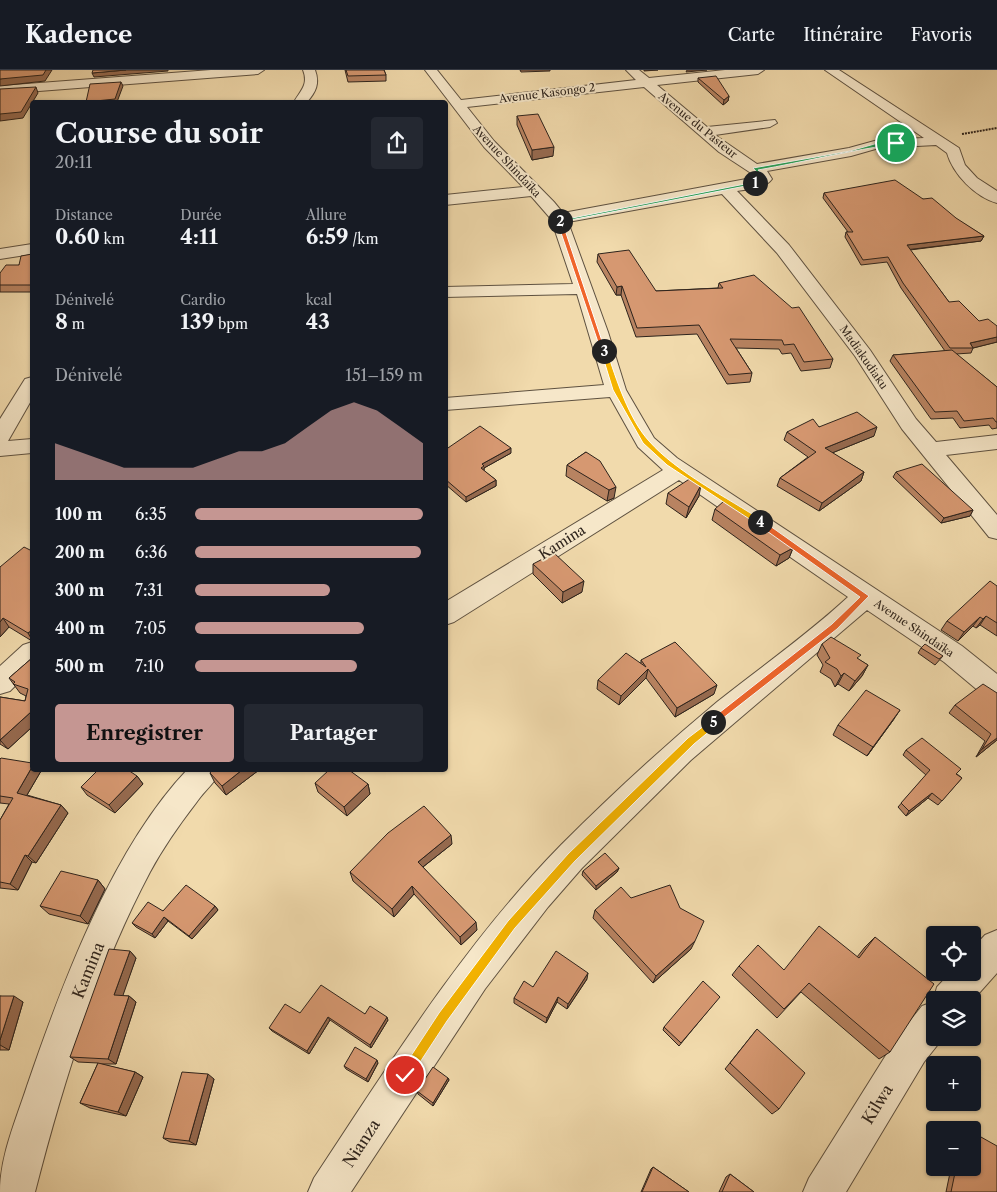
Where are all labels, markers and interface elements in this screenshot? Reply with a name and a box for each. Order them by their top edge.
text: Kadence [25,20,132,49]
text: Carte [728,24,775,46]
text: Itinéraire [803,24,883,46]
text: Favoris [911,24,972,46]
street label: Avenue Kasongo 2 [497,80,596,106]
street label: Avenue du Pasteur [655,88,741,161]
text: Course du soir [55,116,263,150]
button: share [371,117,423,169]
street label: Avenue Shindaïka [469,121,544,200]
pin [875,122,917,164]
icon: arrive [882,129,910,157]
text: 20:11 [55,152,92,172]
pin: 1 [742,170,768,196]
text: 1 [752,174,759,192]
text: Distance [55,206,113,224]
text: Durée [180,206,222,224]
text: Allure [306,206,347,224]
pin: 2 [548,208,572,234]
text: 2 [556,212,565,230]
text: 0.60 [55,224,100,249]
text: 4:11 [180,224,218,249]
text: 6:59 [306,224,349,249]
text: km [100,230,125,248]
text: /km [349,230,378,248]
text: Dénivelé [55,291,114,309]
text: Cardio [180,291,226,309]
text: kcal [306,291,332,309]
text: 8 [55,309,68,334]
text: 139 [180,309,214,334]
text: 43 [306,309,330,334]
text: m [68,315,85,333]
text: bpm [214,315,248,333]
street label: Madiakudiaku [837,322,891,392]
pin: 3 [592,338,616,364]
text: 3 [601,342,608,360]
text: Dénivelé [55,365,123,385]
text: 151–159 m [345,365,423,385]
text: 100 m [55,504,102,524]
text: 6:35 [135,504,166,524]
pin: 4 [748,510,772,534]
text: 4 [756,513,765,531]
street label: Kamina [535,520,589,563]
text: 200 m [55,542,105,562]
text: 6:36 [135,542,167,562]
text: 300 m [55,580,104,600]
text: 7:31 [135,580,163,600]
street label: Avenue Shindaïka [870,595,957,660]
text: 400 m [55,618,105,638]
text: 7:05 [135,618,166,638]
text: 500 m [55,656,104,676]
text: 7:10 [135,656,164,676]
button: Enregistrer [55,704,234,762]
button: Partager [244,704,423,762]
pin: 5 [700,710,726,734]
text: 5 [710,713,717,731]
map controls [926,926,981,1176]
button: locate [926,926,981,981]
street label: Kamina [68,938,109,1001]
button: layers [926,991,981,1046]
pin [384,1054,426,1096]
button: + [926,1056,981,1111]
icon: check [391,1061,419,1089]
street label: Kilwa [857,1080,897,1128]
street label: Nianza [338,1115,384,1171]
button: − [926,1121,981,1176]

